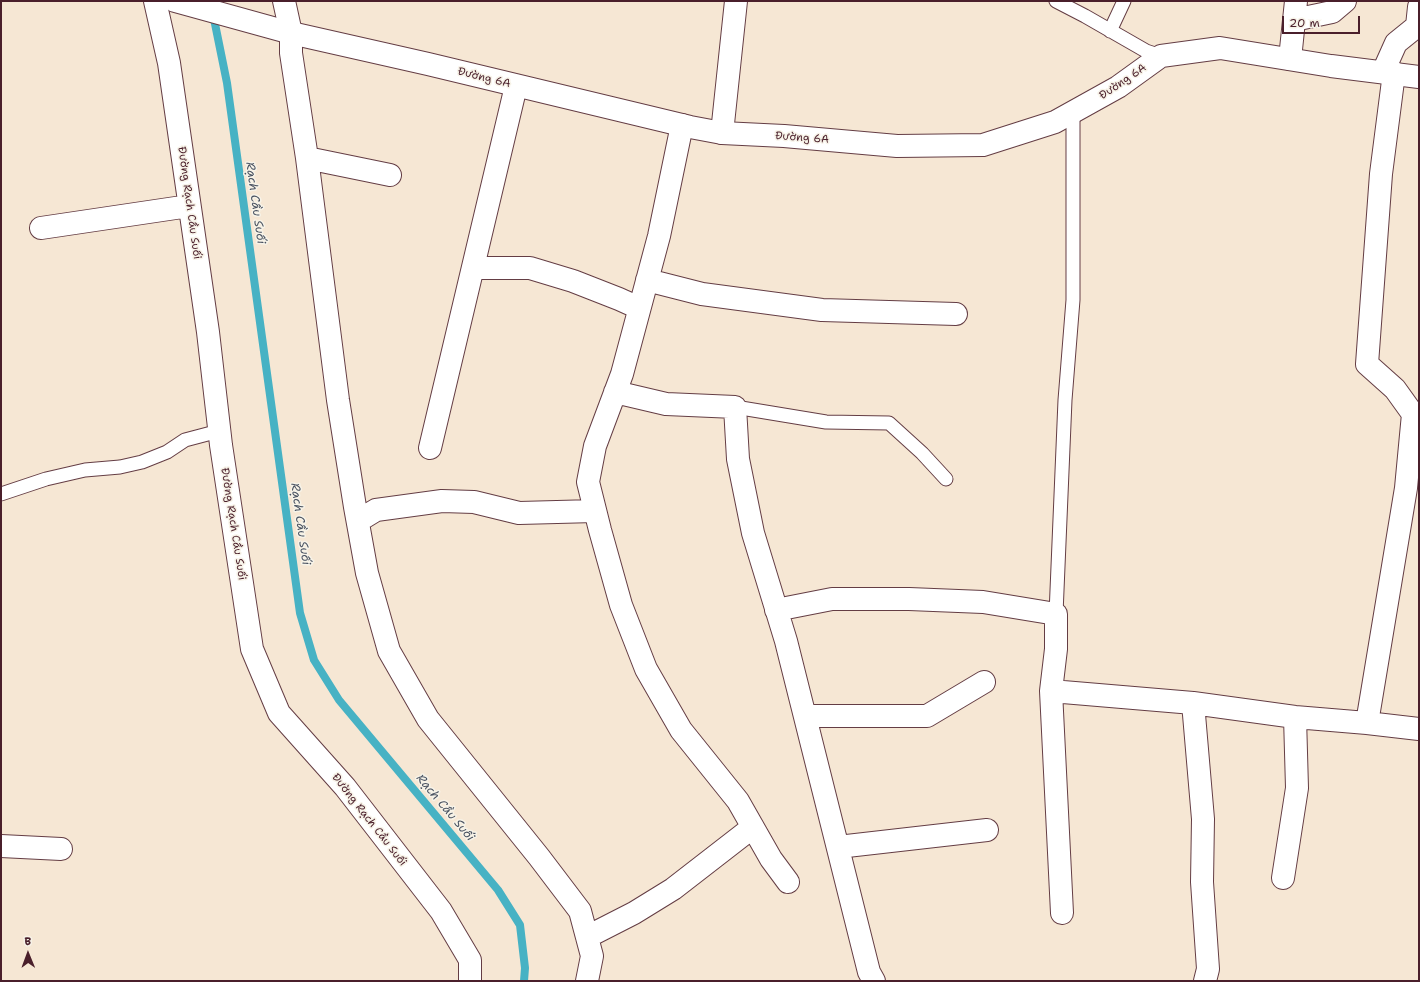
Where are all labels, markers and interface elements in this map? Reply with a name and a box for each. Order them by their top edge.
scale bar [1284,8,1362,34]
text: 20 m [1289,15,1320,31]
street label: Đường 6A [1097,61,1149,103]
street label: Đường 6A [456,65,512,91]
street label: Đường 6A [775,130,829,146]
street label: Đường Rạch Cầu Suối [175,146,203,260]
water label: Rạch Cầu Suối [242,161,268,245]
street label: Đường Rạch Cầu Suối [218,467,248,581]
water label: Rạch Cầu Suối [287,482,313,566]
street label: Đường Rạch Cầu Suối [329,771,409,869]
water label: Rạch Cầu Suối [413,772,477,844]
north arrow [8,934,48,974]
text: B [24,934,31,949]

